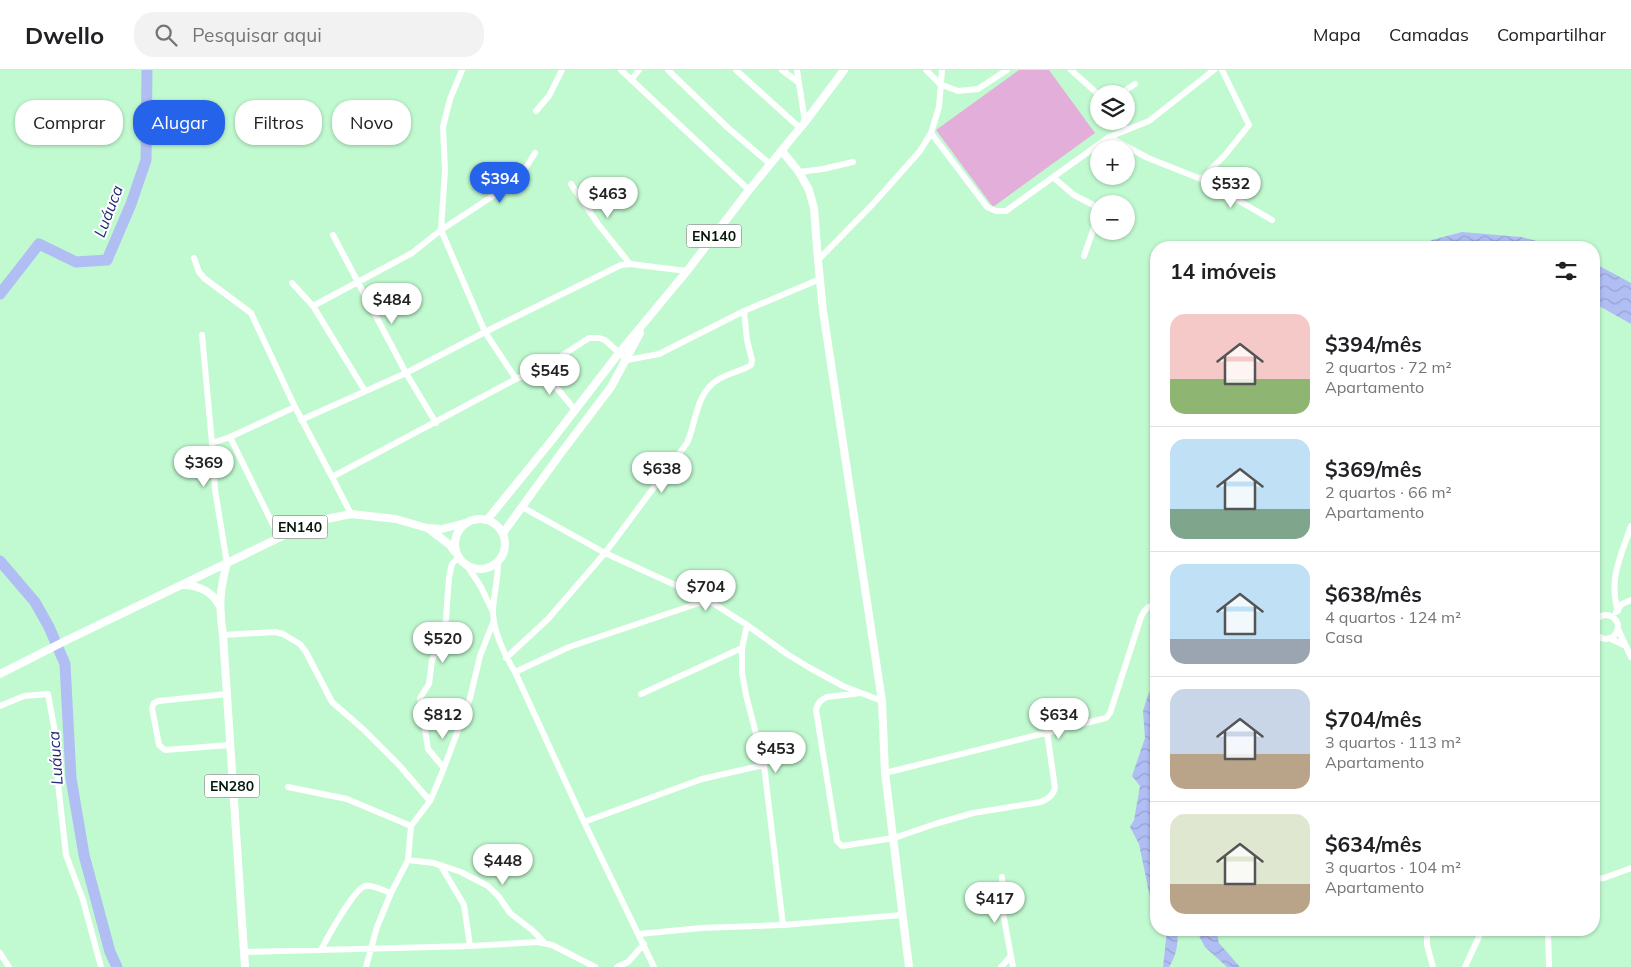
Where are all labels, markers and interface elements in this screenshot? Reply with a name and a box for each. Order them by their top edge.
search box [134,12,484,57]
text: Dwello [25,20,104,50]
icon: search [152,21,180,49]
text: Pesquisar aqui [192,23,322,47]
text: Mapa [1313,23,1361,46]
text: Camadas [1389,23,1469,46]
text: Compartilhar [1497,23,1606,46]
map controls [1090,85,1135,240]
button: layers [1090,85,1135,130]
chip: Comprar [15,100,123,145]
chip: Alugar [133,100,225,145]
chip: Filtros [235,100,322,145]
chip: Novo [332,100,411,145]
button: + [1090,140,1135,185]
pin: $394 [470,162,530,204]
pin: $532 [1201,166,1261,209]
text: $394 [481,168,519,188]
text: $532 [1212,173,1250,193]
pin: $463 [578,176,638,219]
water label: Luáuca [89,182,127,240]
text: $463 [589,183,627,203]
button: − [1090,195,1135,240]
road number: EN140 [686,224,742,248]
icon: filters [1552,257,1580,285]
text: 14 imóveis [1170,258,1276,284]
pin: $484 [362,282,422,325]
text: $484 [373,289,411,309]
text: $394/mês [1325,331,1422,357]
icon: home [1210,334,1270,394]
pin: $545 [520,354,580,396]
text: 2 quartos · 72 m² [1325,357,1452,377]
text: $545 [531,360,569,380]
text: Apartamento [1325,377,1424,397]
pin: $369 [174,446,234,488]
text: $369 [185,452,223,472]
pin: $638 [632,452,692,494]
text: $369/mês [1325,456,1422,482]
text: $638 [643,458,681,478]
icon: home [1210,459,1270,519]
text: 2 quartos · 66 m² [1325,482,1452,502]
text: Apartamento [1325,502,1424,522]
road number: EN140 [272,516,328,538]
pin: $704 [676,570,736,612]
text: $704 [687,576,725,596]
text: $638/mês [1325,581,1422,607]
icon: home [1210,584,1270,644]
text: 4 quartos · 124 m² [1325,607,1461,627]
pin: $520 [413,622,473,664]
text: Casa [1325,627,1363,647]
text: $520 [424,628,462,648]
pin: $812 [413,698,473,740]
pin: $634 [1029,698,1089,740]
text: $812 [424,704,462,724]
text: $634 [1040,704,1078,724]
text: $704/mês [1325,706,1422,732]
icon: home [1210,709,1270,769]
water label: Luáuca [43,730,67,786]
pin: $453 [746,732,806,774]
text: 3 quartos · 113 m² [1325,732,1461,752]
text: $453 [757,738,795,758]
text: Apartamento [1325,752,1424,772]
road number: EN280 [204,774,260,798]
text: $634/mês [1325,831,1422,857]
icon: home [1210,834,1270,894]
pin: $448 [473,844,533,886]
text: $448 [484,850,522,870]
text: 3 quartos · 104 m² [1325,857,1461,877]
text: Apartamento [1325,877,1424,897]
pin: $417 [965,882,1025,924]
text: $417 [976,888,1014,908]

